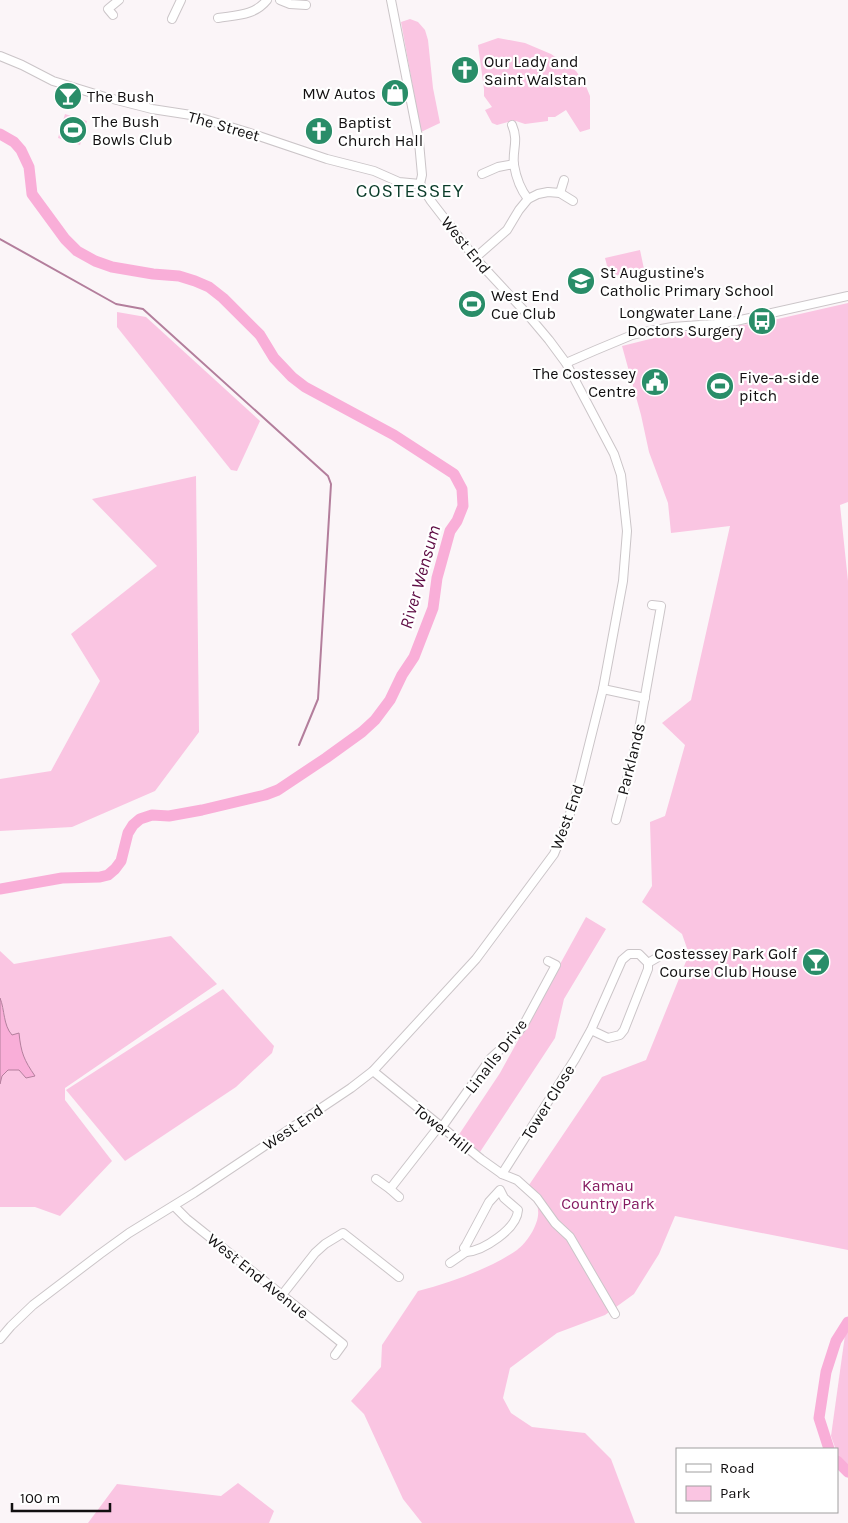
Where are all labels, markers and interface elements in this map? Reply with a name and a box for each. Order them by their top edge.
place label: Our Lady and Saint Walstan [484,52,587,89]
church icon: Our Lady and Saint Walstan [450,55,480,85]
shop icon: MW Autos [380,78,410,108]
bar icon: The Bush [53,81,83,111]
place label: MW Autos [302,84,376,103]
place label: The Bush [87,87,154,106]
street label: The Street [186,107,262,145]
place label: The Bush Bowls Club [92,112,172,149]
place label: Baptist Church Hall [338,113,423,150]
sports icon: The Bush Bowls Club [58,115,88,145]
church icon: Baptist Church Hall [304,116,334,146]
district label: COSTESSEY [356,180,464,202]
street label: West End [437,212,495,278]
place label: St Augustine's Catholic Primary School [600,263,774,300]
school or university icon: St Augustine's Catholic Primary School [566,266,596,296]
place label: West End Cue Club [491,286,559,323]
sports icon: West End Cue Club [457,289,487,319]
place label: Longwater Lane / Doctors Surgery [619,303,744,340]
bus stop icon: Longwater Lane / Doctors Surgery [747,306,777,336]
place label: The Costessey Centre [533,364,637,401]
public building icon: The Costessey Centre [640,367,670,397]
place label: Five-a-side pitch [739,368,819,405]
sports icon: Five-a-side pitch [705,371,735,401]
water label: River Wensum [395,523,445,631]
street label: Parklands [613,721,649,797]
street label: West End [546,782,588,852]
place label: Costessey Park Golf Course Club House [654,944,798,981]
bar icon: Costessey Park Golf Course Club House [801,947,831,977]
street label: Linalls Drive [461,1015,531,1097]
street label: Tower Close [518,1061,578,1143]
street label: West End [259,1100,327,1154]
street label: Tower Hill [410,1100,476,1158]
park label: Kamau Country Park [561,1176,655,1213]
street label: West End Avenue [204,1229,312,1323]
legend [676,1448,838,1513]
text: Road [720,1459,755,1477]
scale bar [12,1480,110,1512]
text: Park [720,1484,750,1502]
text: 100 m [20,1489,60,1507]

